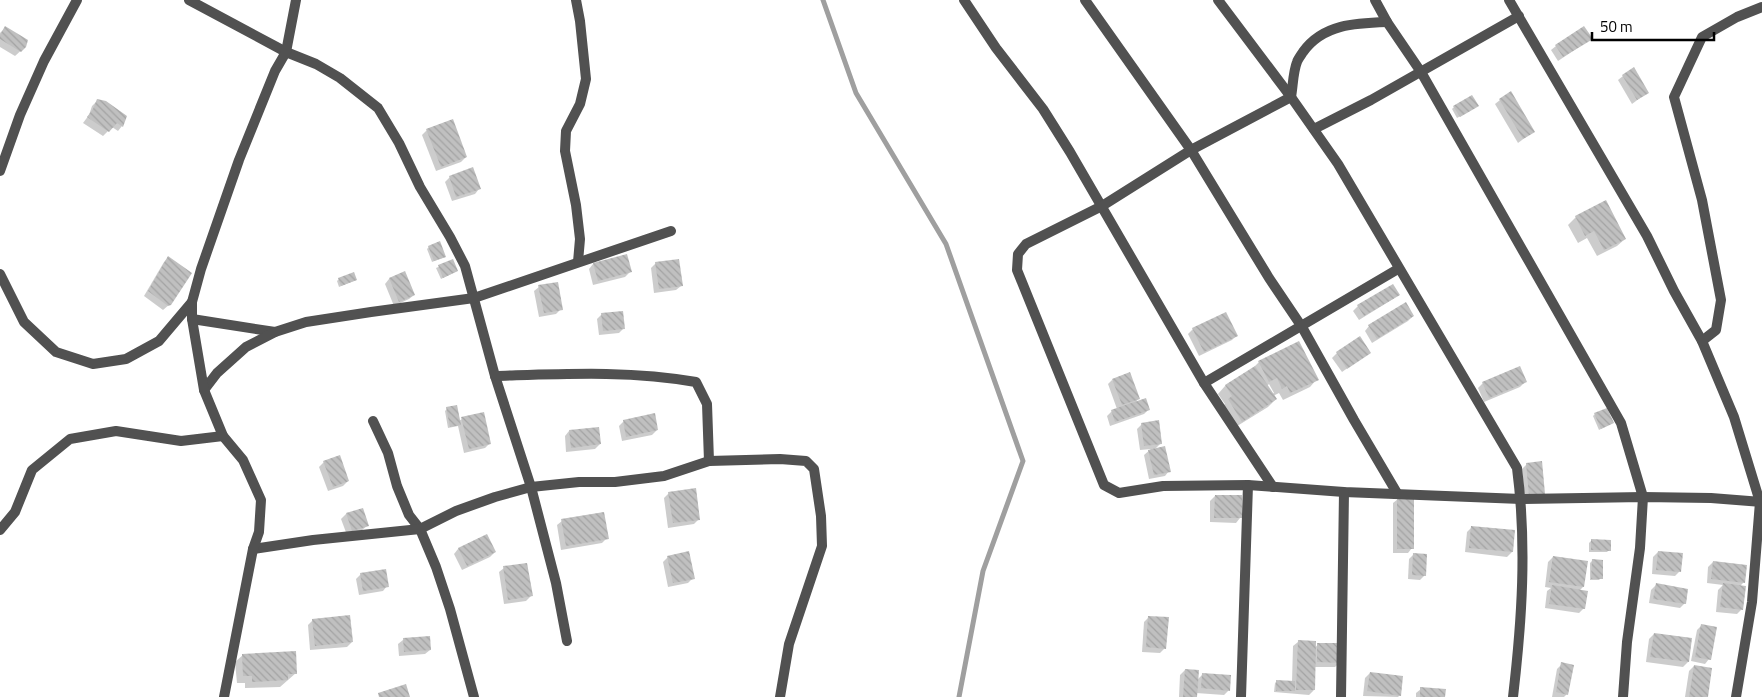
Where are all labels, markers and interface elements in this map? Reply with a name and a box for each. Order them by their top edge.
scale bar [1592,10,1714,42]
text: 50 m [1600,15,1633,38]

